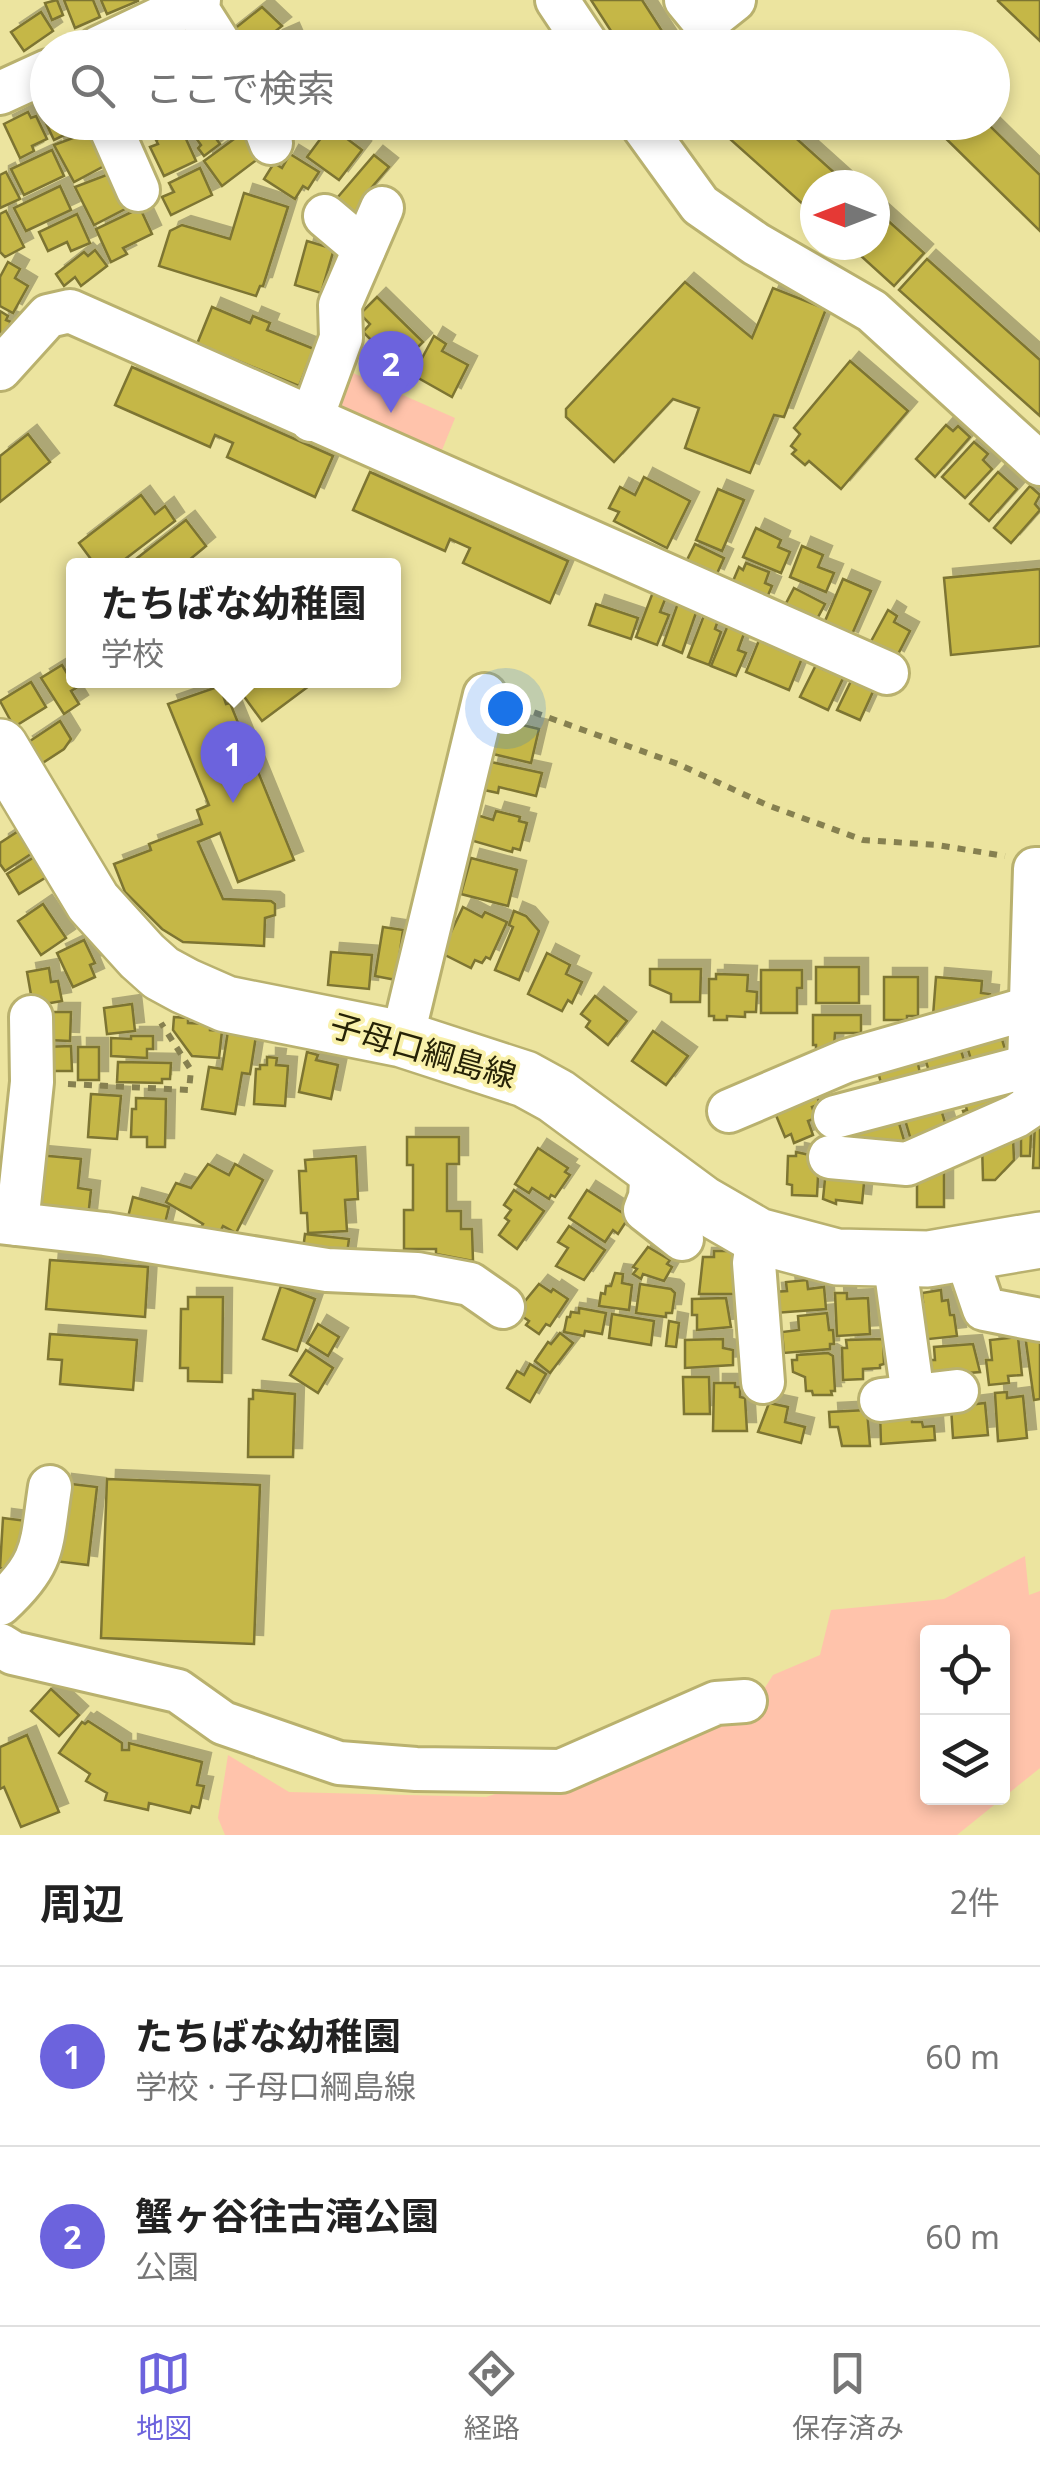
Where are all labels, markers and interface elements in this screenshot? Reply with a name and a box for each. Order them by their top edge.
search box [30,30,1010,140]
icon: search [65,58,120,113]
text: ここで検索 [145,61,335,113]
north arrow [800,170,890,260]
pin: 2 [358,330,424,413]
popup [66,558,401,688]
text: たちばな幼稚園 [100,576,367,628]
text: 学校 [100,631,165,674]
your location [480,683,531,734]
pin: 1 [200,720,266,803]
street label: 子母口綱島線 [325,1002,522,1097]
map controls [920,1625,1010,1805]
button: locate [920,1625,1010,1715]
button: layers [920,1715,1010,1805]
text: 周辺 [40,1874,124,1931]
text: 2件 [950,1880,1000,1923]
text: たちばな幼稚園 [135,2009,401,2061]
text: 1 [63,2035,82,2078]
text: 60 m [925,2035,1000,2078]
text: 学校 · 子母口綱島線 [135,2064,416,2107]
text: 蟹ヶ谷往古滝公園 [135,2189,439,2241]
text: 2 [63,2215,82,2258]
text: 60 m [925,2215,1000,2258]
text: 公園 [135,2244,199,2287]
tab: 地図 [136,2346,192,2446]
tab: 経路 [464,2346,520,2446]
tab: 保存済み [792,2346,904,2446]

